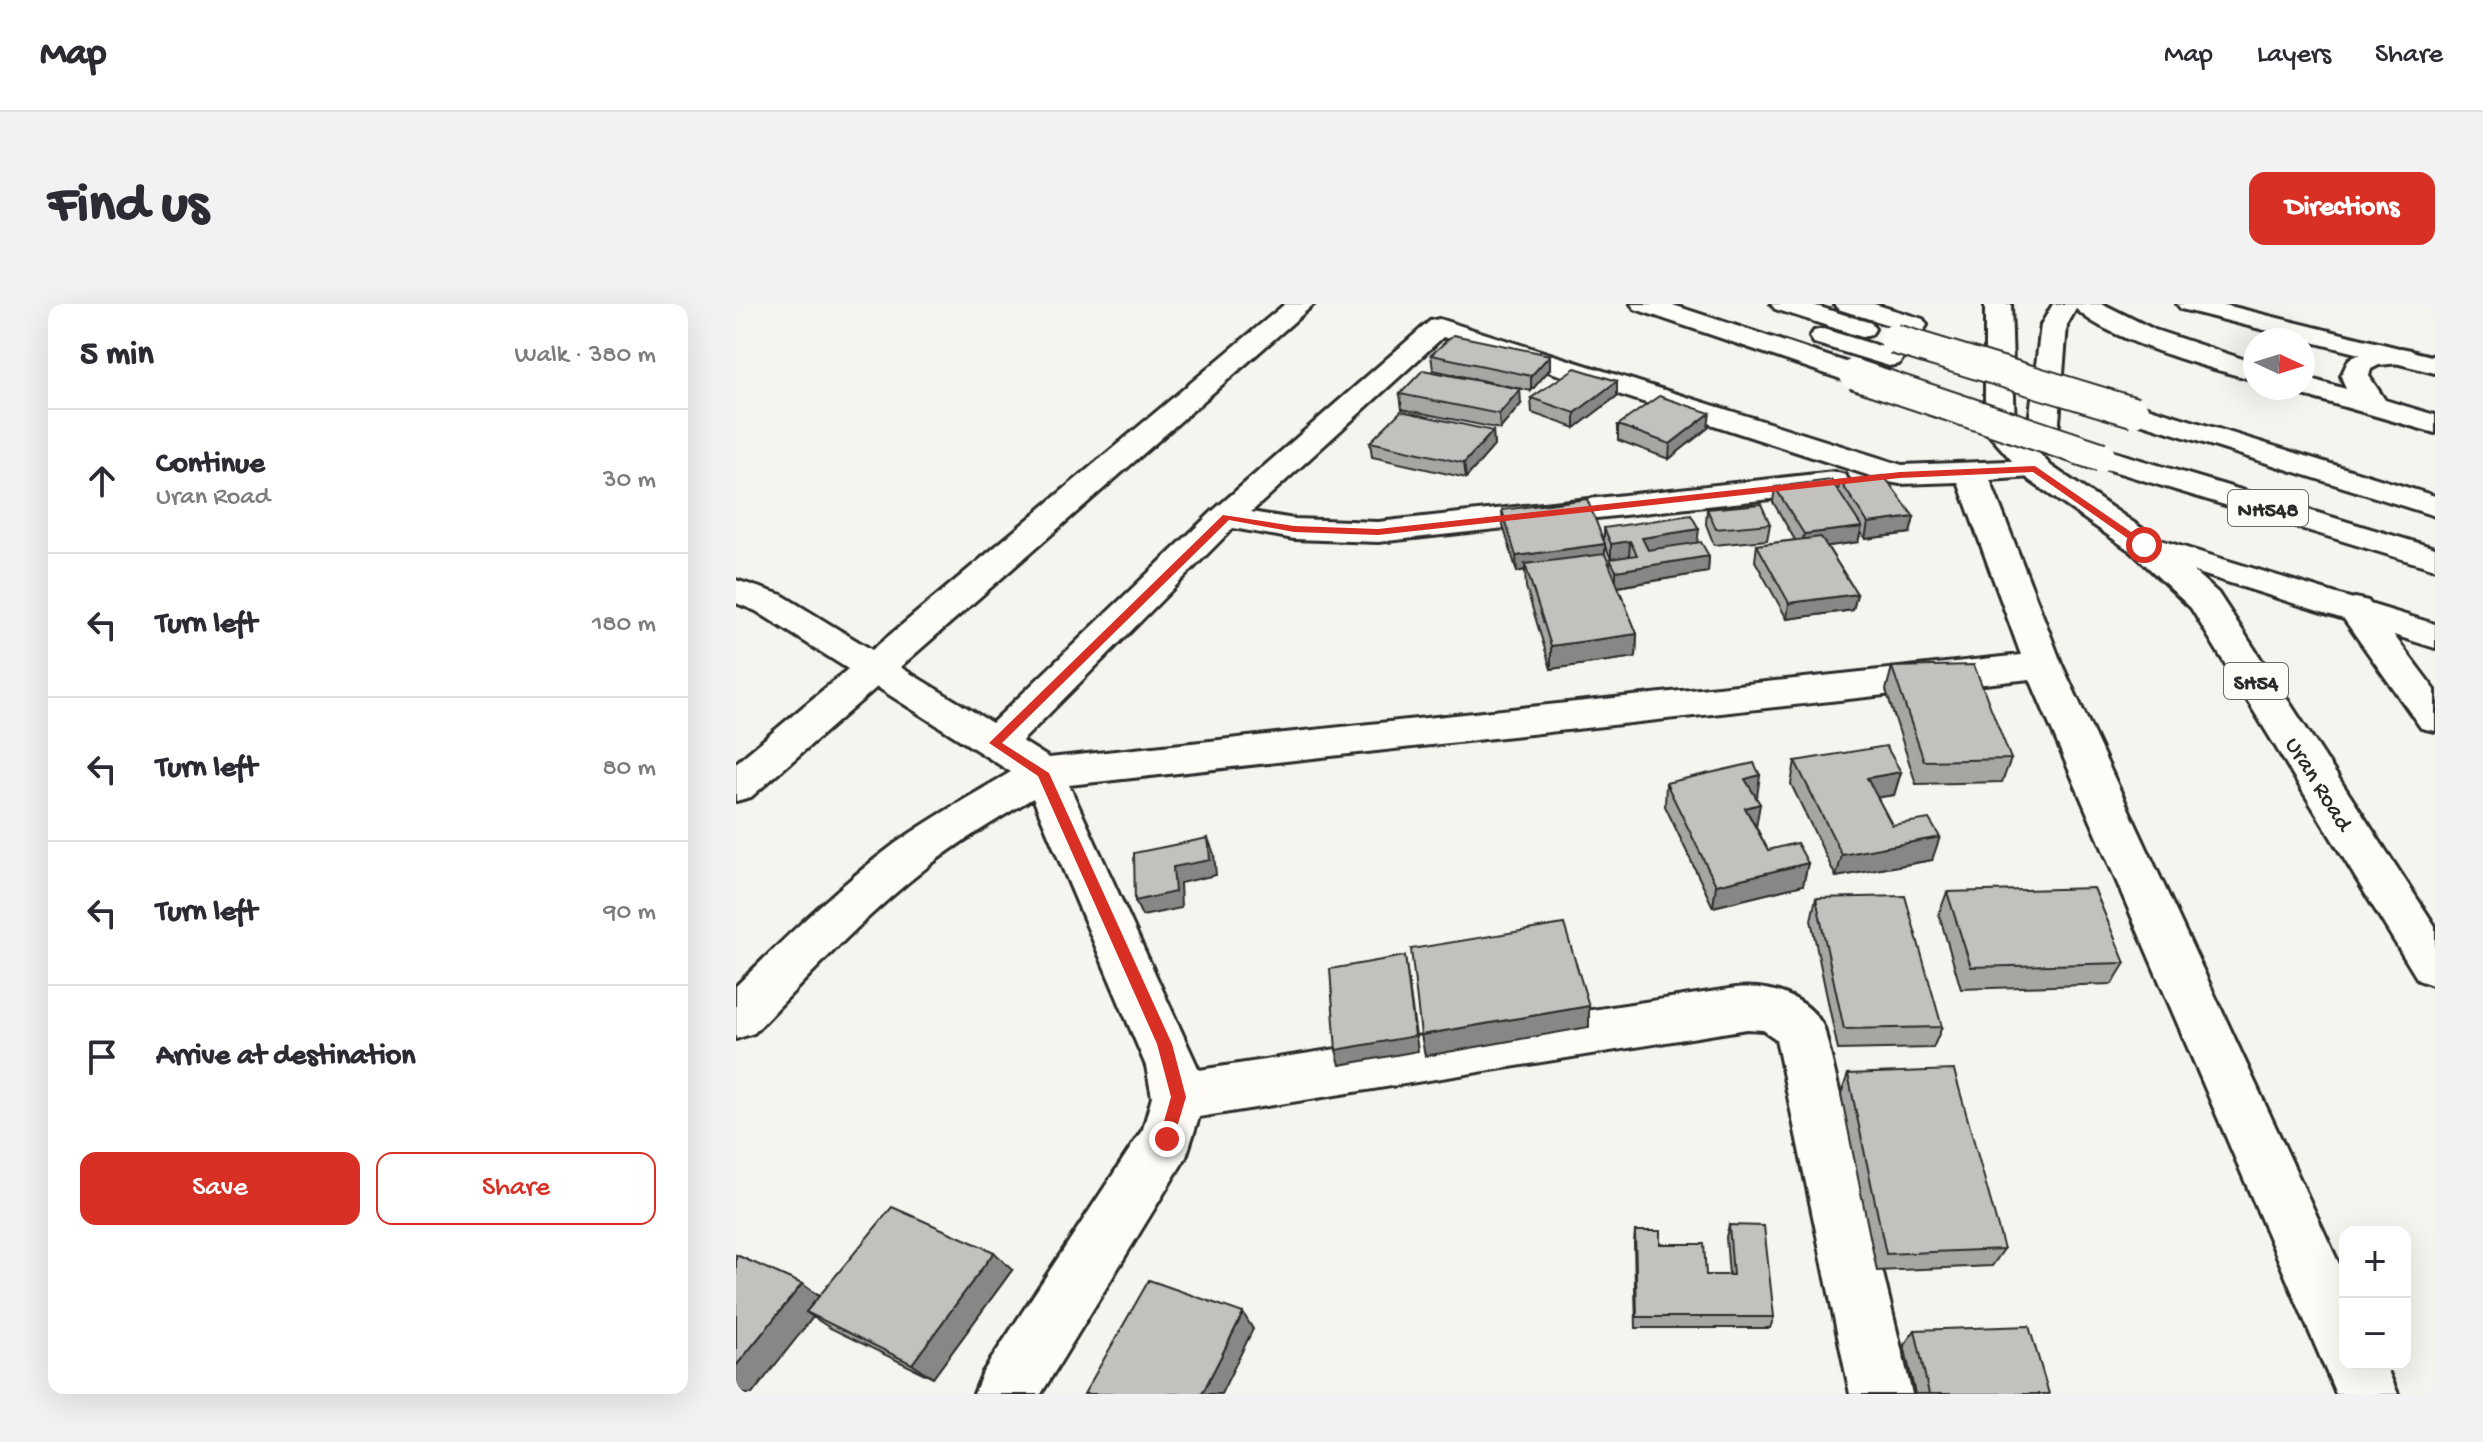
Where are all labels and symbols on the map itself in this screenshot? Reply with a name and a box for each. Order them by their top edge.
north arrow [2243,328,2315,400]
road number: NH548 [2228,490,2308,526]
route start [2126,527,2162,563]
road number: SH54 [2224,663,2288,699]
street label: Uran Road [2277,733,2358,839]
route end [1149,1121,1185,1157]

